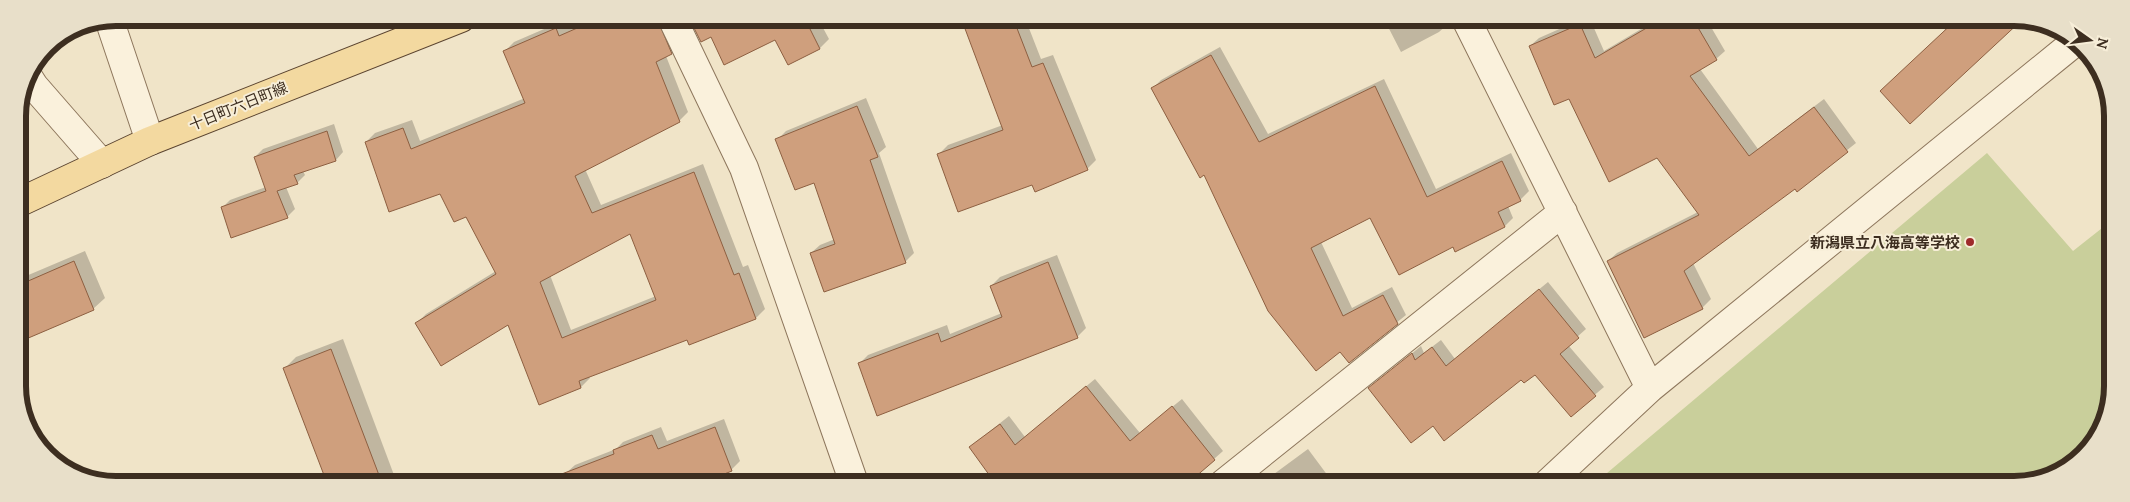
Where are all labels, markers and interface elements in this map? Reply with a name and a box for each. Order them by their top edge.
north arrow [2065,15,2115,65]
text: N [2093,36,2113,51]
street label: 十日町六日町線 [186,78,290,134]
place label: 新潟県立八海高等学校 [1810,233,1960,252]
marker: 新潟県立八海高等学校 [1964,236,1976,248]

